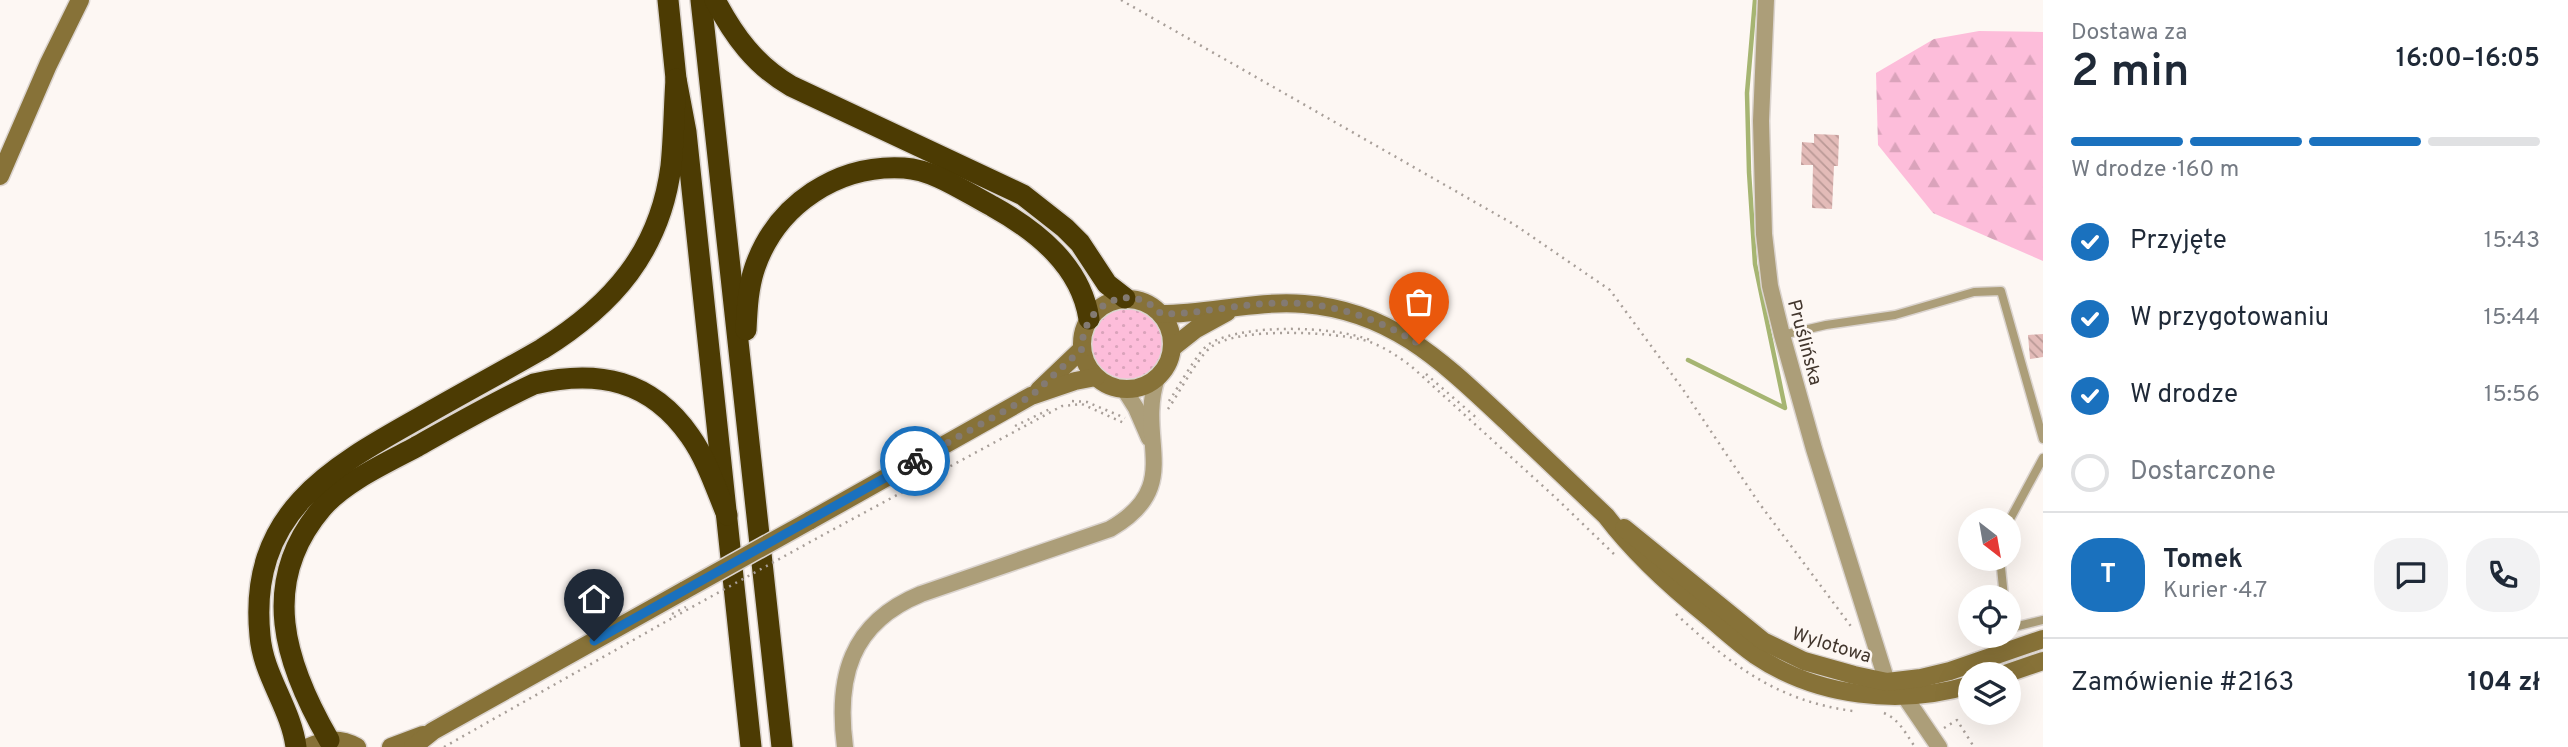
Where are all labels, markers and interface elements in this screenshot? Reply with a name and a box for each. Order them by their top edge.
text: Dostawa za [2071,19,2187,48]
text: 16:00–16:05 [2396,43,2540,76]
text: 2 min [2071,44,2190,103]
text: W drodze · 160 m [2071,156,2239,185]
icon: check [2071,223,2109,261]
text: Przyjęte [2130,225,2227,258]
text: 15:43 [2484,227,2540,256]
pin [1389,272,1449,344]
icon: bag [1400,283,1438,321]
street label: Pruślińska [1781,297,1827,388]
icon: check [2071,300,2109,338]
text: W przygotowaniu [2130,302,2329,335]
text: 15:44 [2483,304,2540,333]
icon: check [2071,377,2109,415]
text: W drodze [2130,379,2238,412]
text: 15:56 [2484,381,2540,410]
courier [880,426,950,496]
icon: bike [896,442,934,480]
text: Dostarczone [2130,456,2276,489]
north arrow [1958,508,2021,570]
map controls [1958,508,2021,725]
button: chat [2374,538,2448,612]
button: phone [2466,538,2540,612]
text: Tomek [2163,544,2243,577]
text: T [2100,559,2116,592]
pin [564,569,624,641]
text: Kurier · 4.7 [2163,577,2267,606]
icon: home [575,580,613,618]
button: locate [1958,585,2021,648]
street label: Wylotowa [1789,622,1874,669]
button: layers [1958,662,2021,725]
text: Zamówienie #2163 [2071,667,2294,700]
text: 104 zł [2468,667,2540,700]

